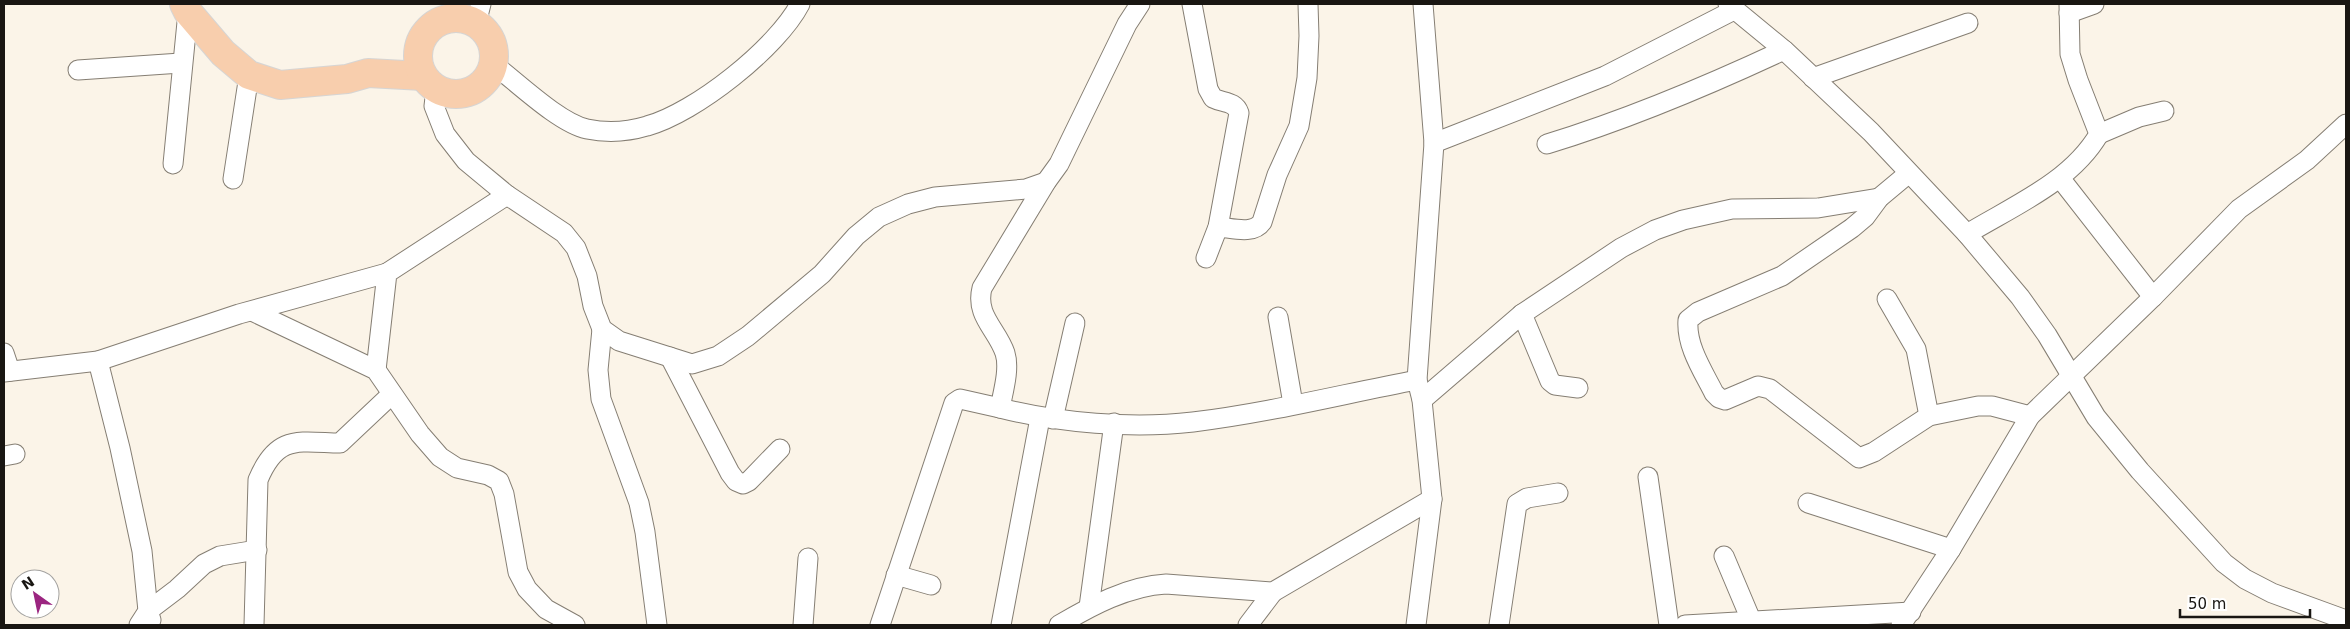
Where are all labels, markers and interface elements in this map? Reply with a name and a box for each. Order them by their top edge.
north arrow [10,569,60,619]
text: N [19,573,37,593]
scale bar [2180,586,2310,618]
text: 50 m [2188,595,2226,613]

